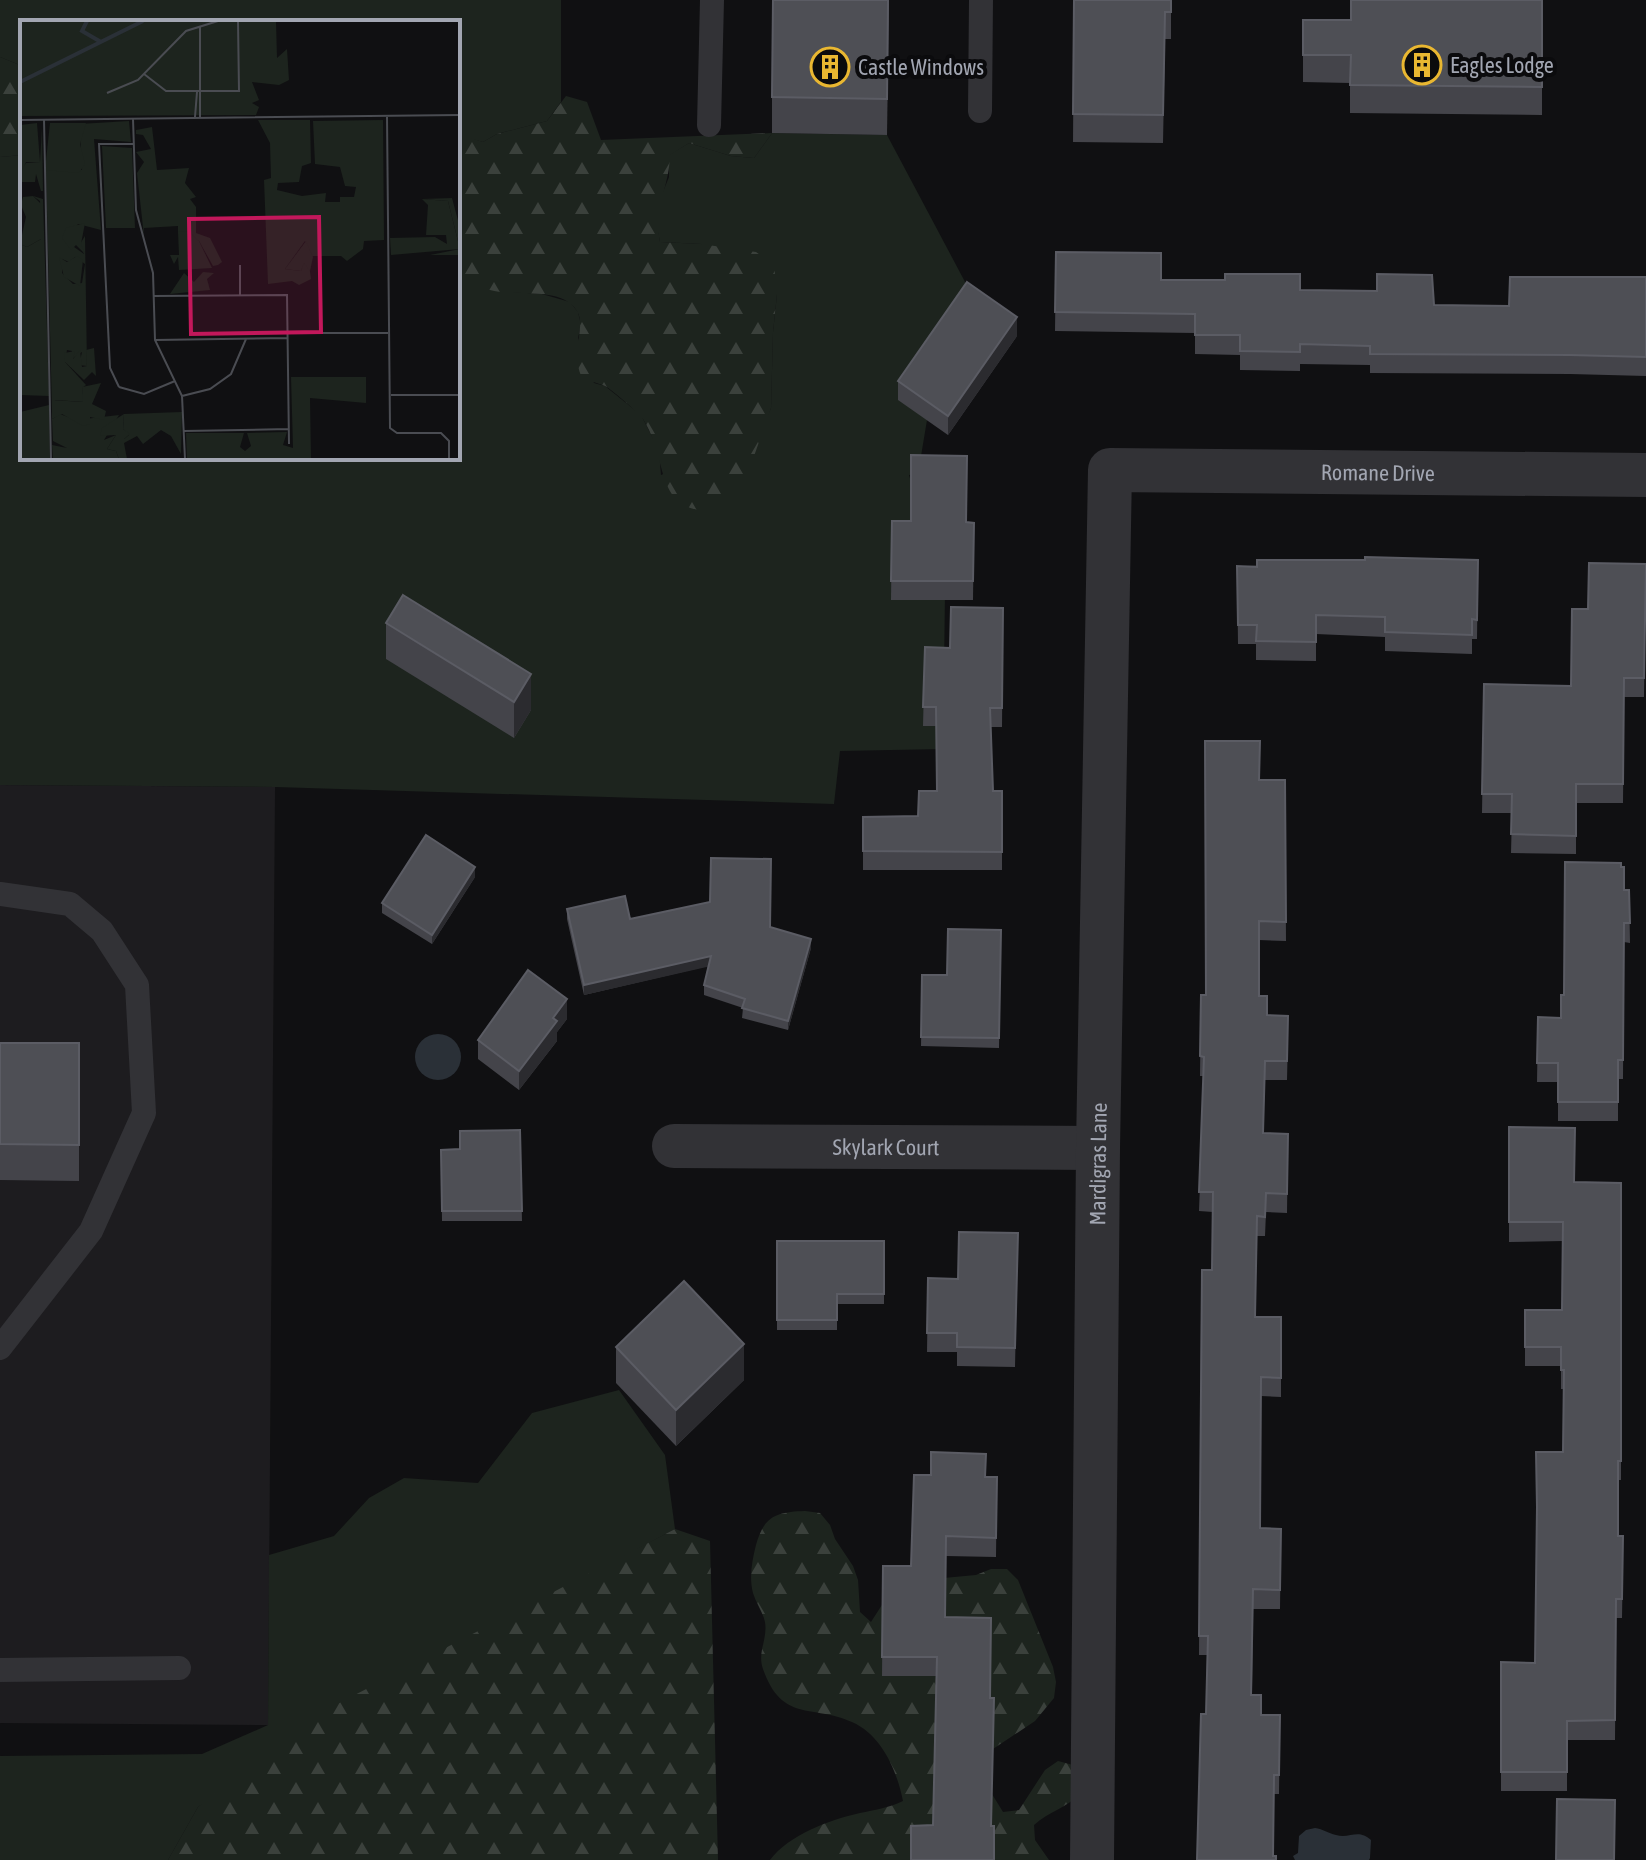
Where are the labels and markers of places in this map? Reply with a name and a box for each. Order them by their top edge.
building icon: Eagles Lodge [1401,44,1443,86]
building icon: Castle Windows [809,46,851,88]
place label: Eagles Lodge [1450,52,1554,78]
place label: Castle Windows [858,54,984,80]

